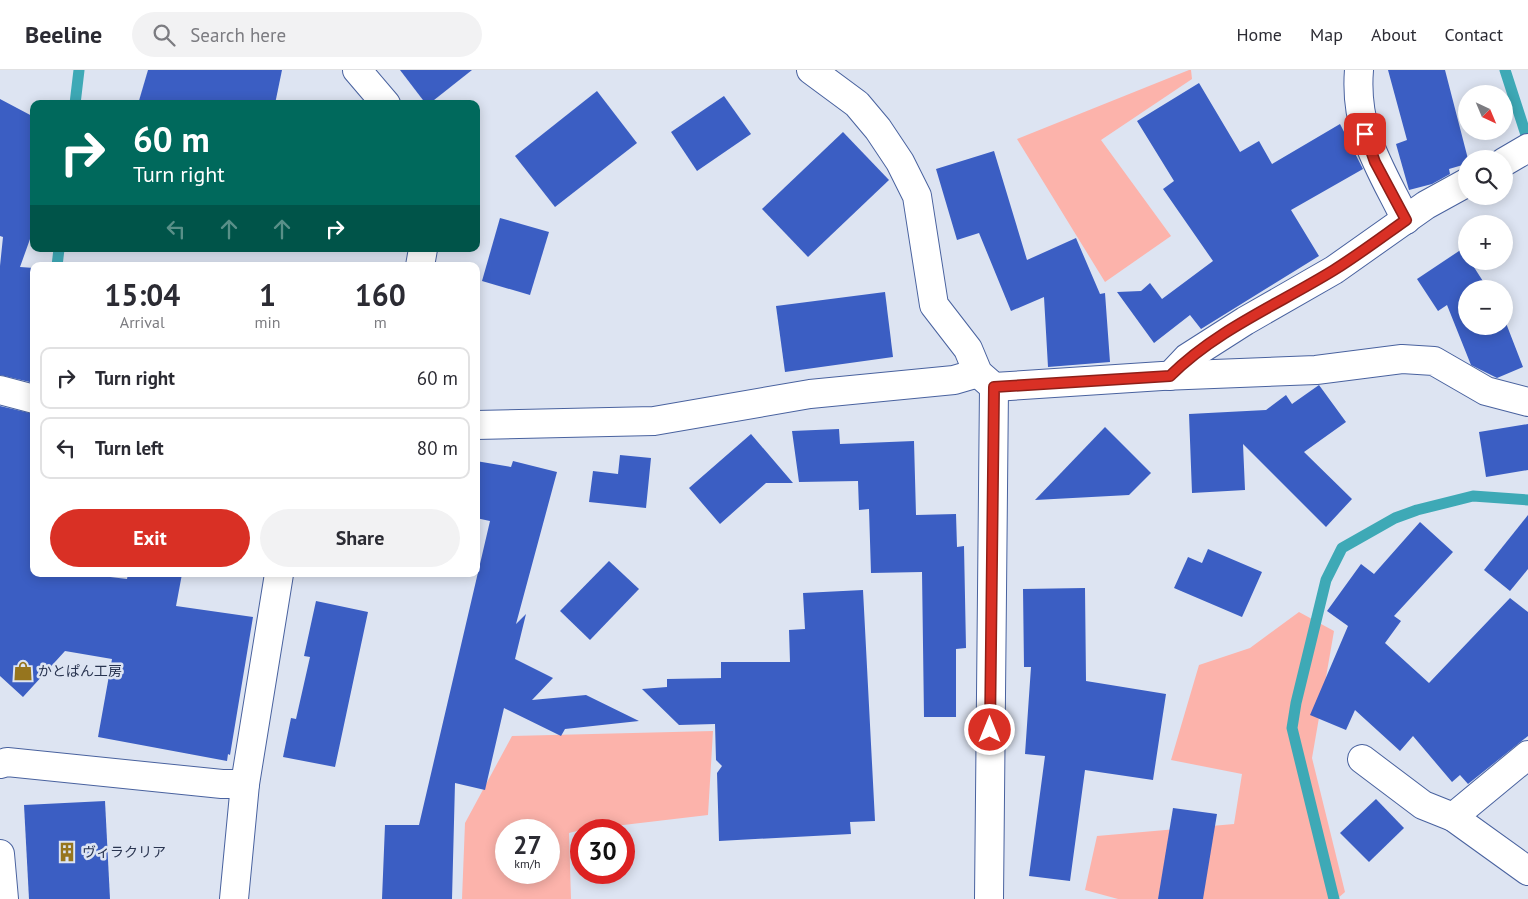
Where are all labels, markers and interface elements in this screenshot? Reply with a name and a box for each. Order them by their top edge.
search box [132,12,482,57]
text: Beeline [25,19,102,50]
icon: search [150,21,178,49]
text: Search here [190,23,286,47]
text: Home [1236,23,1282,46]
text: Map [1310,23,1343,46]
text: About [1371,23,1417,46]
text: Contact [1445,23,1503,46]
north arrow [1458,85,1512,140]
map controls [1458,85,1513,335]
pin [1344,113,1386,155]
text: 60 m [133,116,210,162]
icon: right [50,120,115,185]
icon: arrive [1351,120,1379,148]
button: search [1458,150,1513,205]
text: Turn right [133,160,225,188]
icon: left [162,215,190,243]
icon: ahead [215,215,243,243]
icon: ahead [268,215,296,243]
icon: right [321,215,349,243]
button: + [1458,215,1513,270]
text: 15:04 [104,275,180,314]
text: 1 [259,275,276,314]
text: 160 [355,275,406,314]
button: − [1458,280,1513,335]
text: Arrival [120,312,165,332]
text: min [255,312,281,332]
text: m [374,312,387,332]
icon: right [52,364,80,392]
text: Turn right [95,366,175,390]
text: 60 m [417,366,458,390]
icon: left [52,434,80,462]
text: Turn left [95,436,164,460]
text: 80 m [417,436,458,460]
button: Exit [50,509,250,567]
button: Share [260,509,460,567]
shop icon: かとぱん工房 [12,660,34,682]
place label: かとぱん工房 [38,662,122,680]
position arrow [963,703,1015,755]
speed limit sign: 30 [570,819,635,884]
text: 27 [513,829,542,861]
building icon: ヴィラクリア [56,841,78,863]
place label: ヴィラクリア [82,843,166,861]
text: km/h [514,856,541,871]

